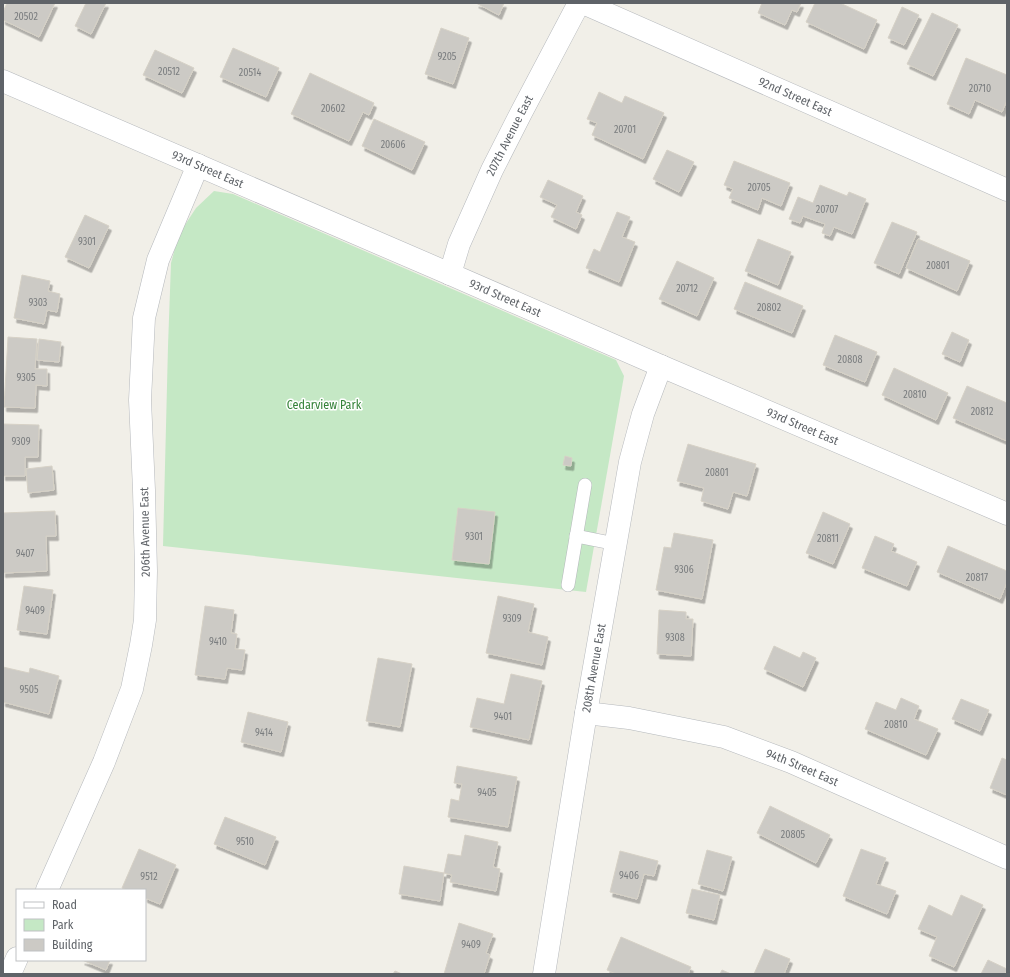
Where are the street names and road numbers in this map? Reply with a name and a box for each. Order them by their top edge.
street label: 92nd Street East [756,74,834,119]
street label: 207th Avenue East [483,93,536,178]
street label: 93rd Street East [170,148,246,191]
street label: 93rd Street East [467,276,543,320]
street label: 93rd Street East [764,405,841,448]
street label: 206th Avenue East [137,487,153,577]
street label: 208th Avenue East [579,622,609,714]
street label: 94th Street East [764,746,841,789]

